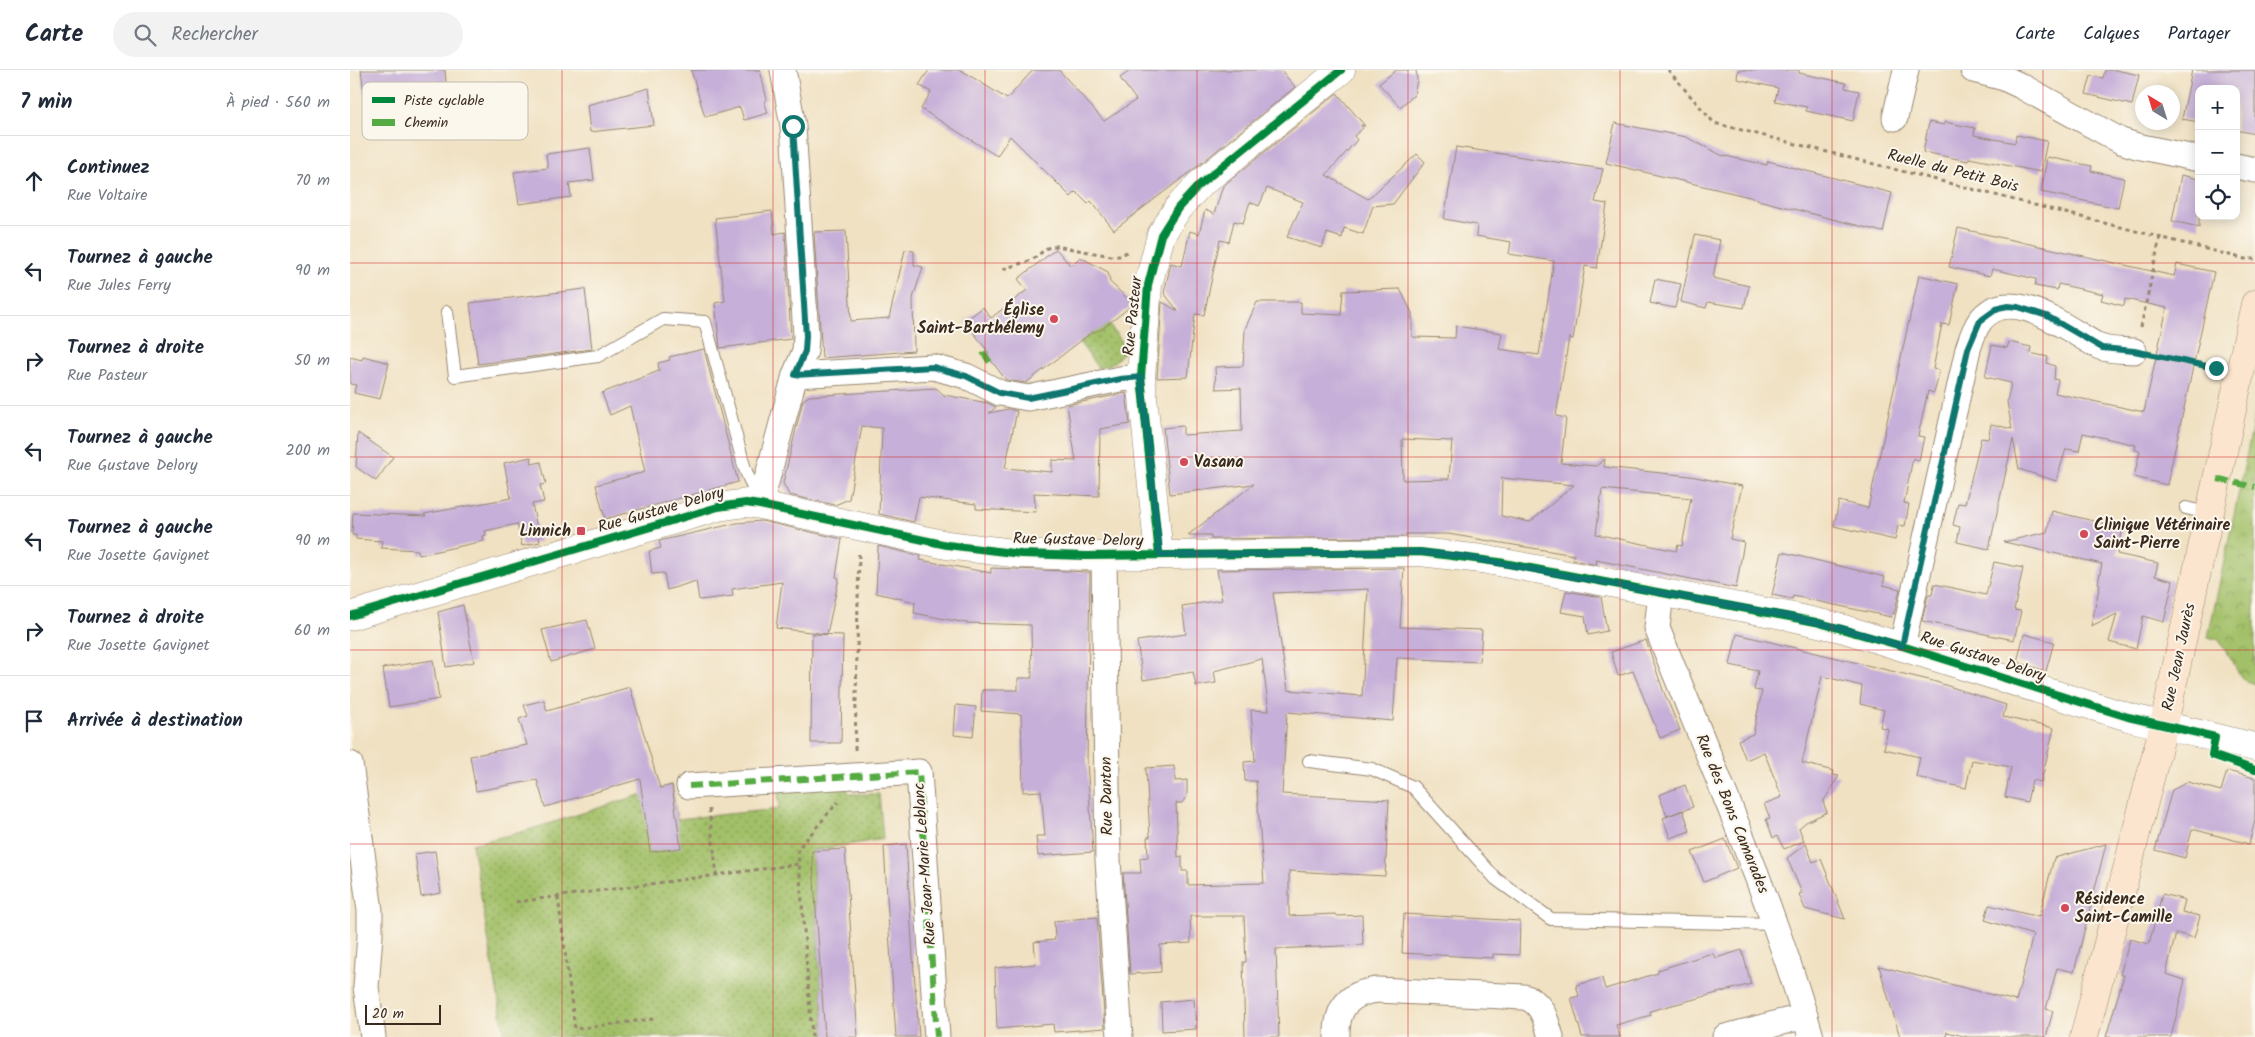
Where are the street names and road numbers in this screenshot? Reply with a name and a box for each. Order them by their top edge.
street label: Ruelle du Petit Bois [1885,143,2021,199]
street label: Rue Pasteur [1116,273,1150,357]
street label: Rue Gustave Delory [595,480,728,540]
street label: Rue Gustave Delory [1013,526,1144,554]
street label: Rue Jean Jaurès [2155,601,2203,713]
street label: Rue Gustave Delory [1917,625,2049,689]
street label: Rue des Bons Camarades [1688,730,1776,898]
street label: Rue Danton [1094,756,1120,836]
street label: Rue Jean-Marie Leblanc [907,782,943,946]

